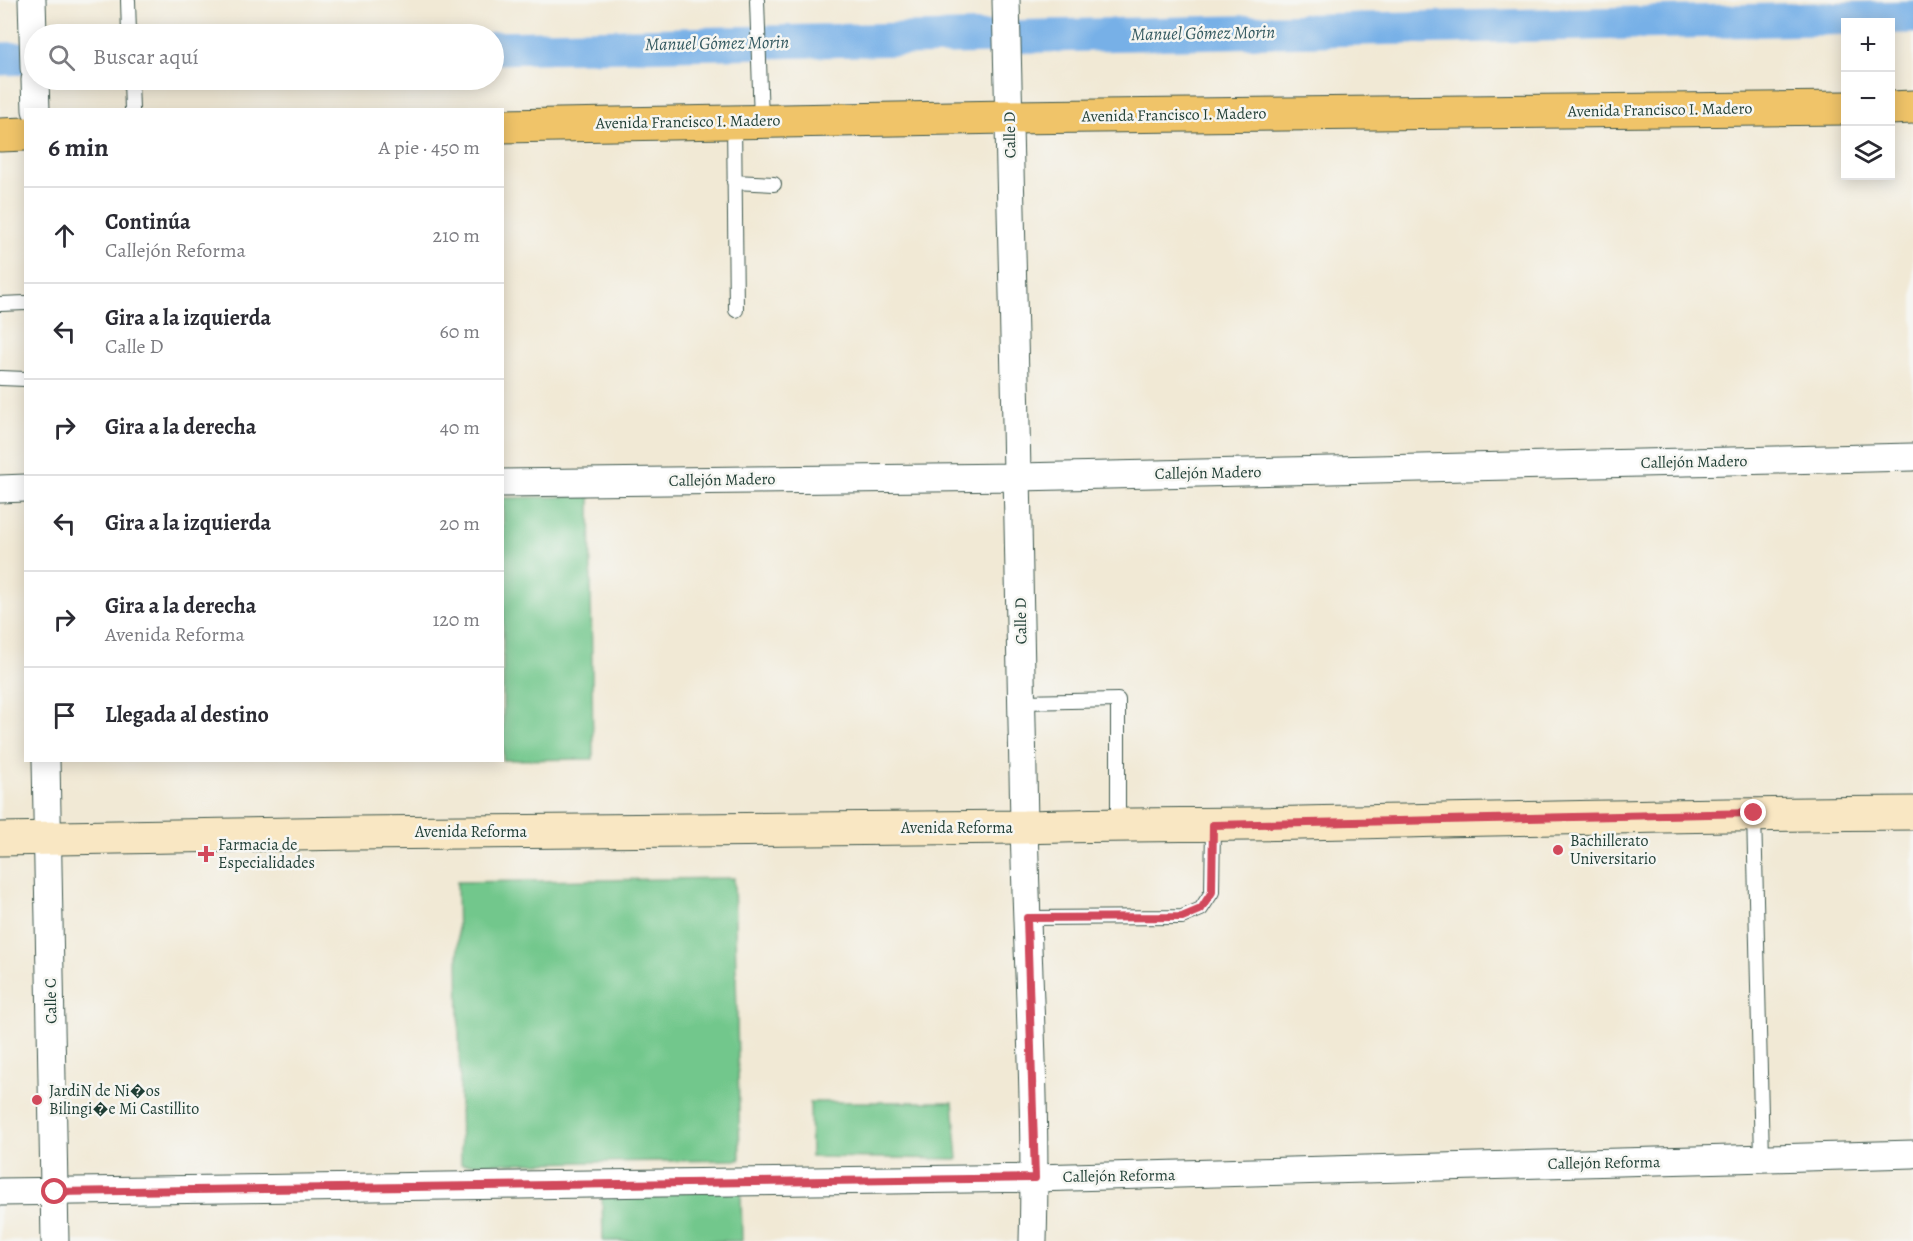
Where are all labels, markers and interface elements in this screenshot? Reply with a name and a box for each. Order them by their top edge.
map controls [1841,18,1895,180]
button: + [1841,18,1895,72]
water label: Manuel Gómez Morin [1131,20,1275,46]
search box [24,24,504,90]
water label: Manuel Gómez Morin [645,30,789,56]
icon: search [45,41,78,74]
text: Buscar aquí [93,42,199,72]
button: − [1841,72,1895,126]
street label: Avenida Francisco I. Madero [1567,97,1753,123]
street label: Avenida Francisco I. Madero [1081,102,1267,128]
street label: Avenida Francisco I. Madero [595,109,781,135]
street label: Calle D [999,111,1021,159]
button: layers [1841,126,1895,180]
text: 6 min [48,130,109,165]
text: A pie · 450 m [378,134,480,161]
text: Continúa [105,207,191,237]
icon: ahead [48,219,81,252]
text: 210 m [432,222,480,249]
text: Callejón Reforma [105,237,246,264]
text: Gira a la izquierda [105,303,271,333]
icon: left [48,315,81,348]
text: 60 m [440,318,480,345]
text: Calle D [105,333,164,360]
icon: right [48,411,81,444]
text: Gira a la derecha [105,412,256,442]
text: 40 m [440,414,480,441]
street label: Callejón Madero [1640,450,1748,474]
street label: Callejón Madero [1154,461,1262,485]
street label: Callejón Madero [668,468,776,492]
icon: left [48,507,81,540]
text: Gira a la izquierda [105,508,271,538]
text: 20 m [439,510,480,537]
text: Gira a la derecha [105,591,256,621]
street label: Calle D [1010,597,1032,645]
icon: right [48,603,81,636]
text: 120 m [432,606,480,633]
text: Avenida Reforma [105,621,245,648]
icon: arrive [48,699,81,732]
text: Llegada al destino [105,700,269,730]
route end [1740,799,1766,825]
street label: Avenida Reforma [900,817,1013,839]
street label: Avenida Reforma [414,821,527,843]
place label: Bachillerato Universitario [1570,830,1656,870]
place label: Farmacia de Especialidades [218,834,315,874]
marker: Bachillerato Universitario [1551,843,1565,857]
marker: Farmacia de Especialidades [199,847,213,861]
street label: Calle C [40,978,62,1024]
place label: JardiN de Ni�os Bilingi�e Mi Castillito [49,1080,199,1120]
marker: JardiN de Ni�os Bilingi�e Mi Castillito [30,1093,44,1107]
street label: Callejón Reforma [1547,1151,1661,1175]
street label: Callejón Reforma [1062,1164,1176,1188]
route start [41,1178,67,1204]

